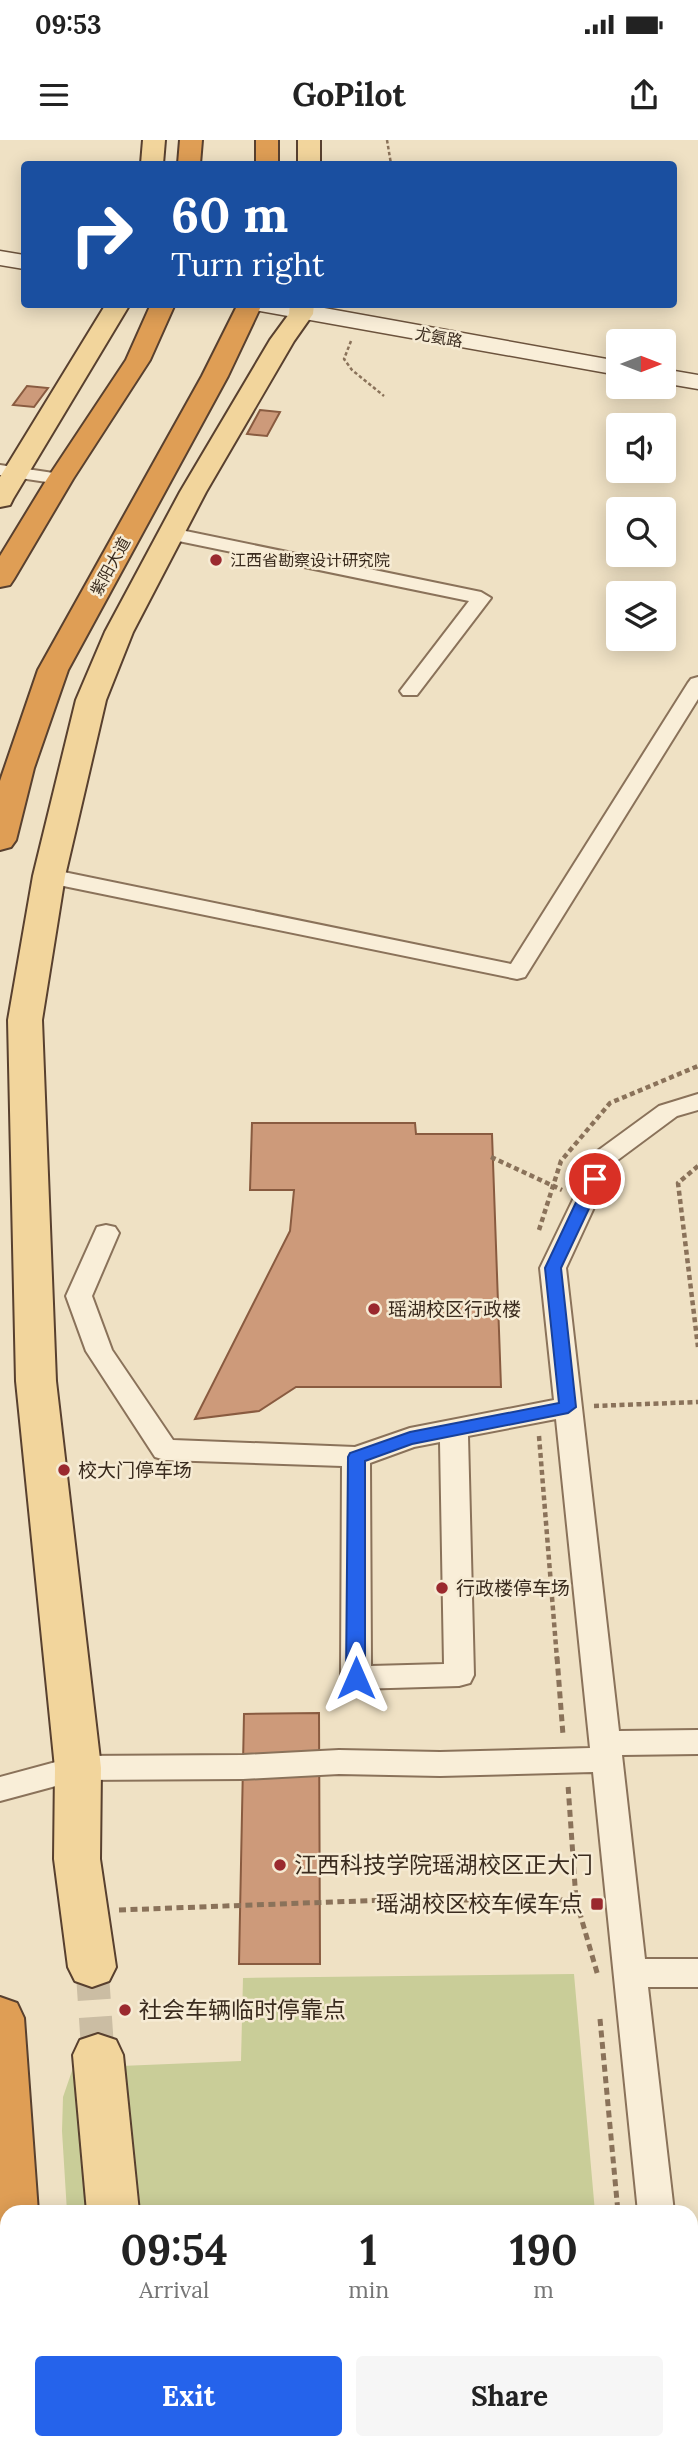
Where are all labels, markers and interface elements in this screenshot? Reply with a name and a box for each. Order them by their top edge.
text: 09:53 [35,8,102,41]
text: GoPilot [292,74,406,115]
icon: menu [35,76,73,114]
icon: share [625,76,663,114]
text: 60 m [171,183,288,245]
icon: right [56,189,147,280]
text: Turn right [171,244,324,285]
street label: 尤氨路 [414,323,464,351]
north arrow [606,329,676,399]
map controls [606,329,676,651]
button: sound [606,413,676,483]
button: search [606,497,676,567]
street label: 紫阳大道 [86,533,134,599]
place label: 江西省勘察设计研究院 [230,550,390,570]
marker: 江西省勘察设计研究院 [208,552,224,568]
button: layers [606,581,676,651]
pin [565,1149,625,1209]
icon: arrive [576,1160,614,1198]
place label: 瑶湖校区行政楼 [388,1297,521,1321]
marker: 瑶湖校区行政楼 [366,1301,382,1317]
place label: 校大门停车场 [78,1458,192,1482]
marker: 校大门停车场 [56,1462,72,1478]
place label: 行政楼停车场 [456,1576,570,1600]
marker: 行政楼停车场 [434,1580,450,1596]
position arrow [319,1641,393,1715]
place label: 江西科技学院瑶湖校区正大门 [294,1850,593,1879]
marker: 江西科技学院瑶湖校区正大门 [272,1857,288,1873]
place label: 瑶湖校区校车候车点 [376,1889,583,1918]
marker: 瑶湖校区校车候车点 [589,1896,605,1912]
place label: 社会车辆临时停靠点 [139,1995,346,2024]
marker: 社会车辆临时停靠点 [117,2002,133,2018]
text: 09:54 [120,2223,228,2277]
text: 1 [360,2223,377,2277]
text: 190 [510,2223,578,2277]
text: Arrival [139,2275,209,2304]
text: min [348,2275,389,2304]
text: m [533,2275,554,2304]
button: Exit [35,2356,342,2436]
button: Share [356,2356,663,2436]

